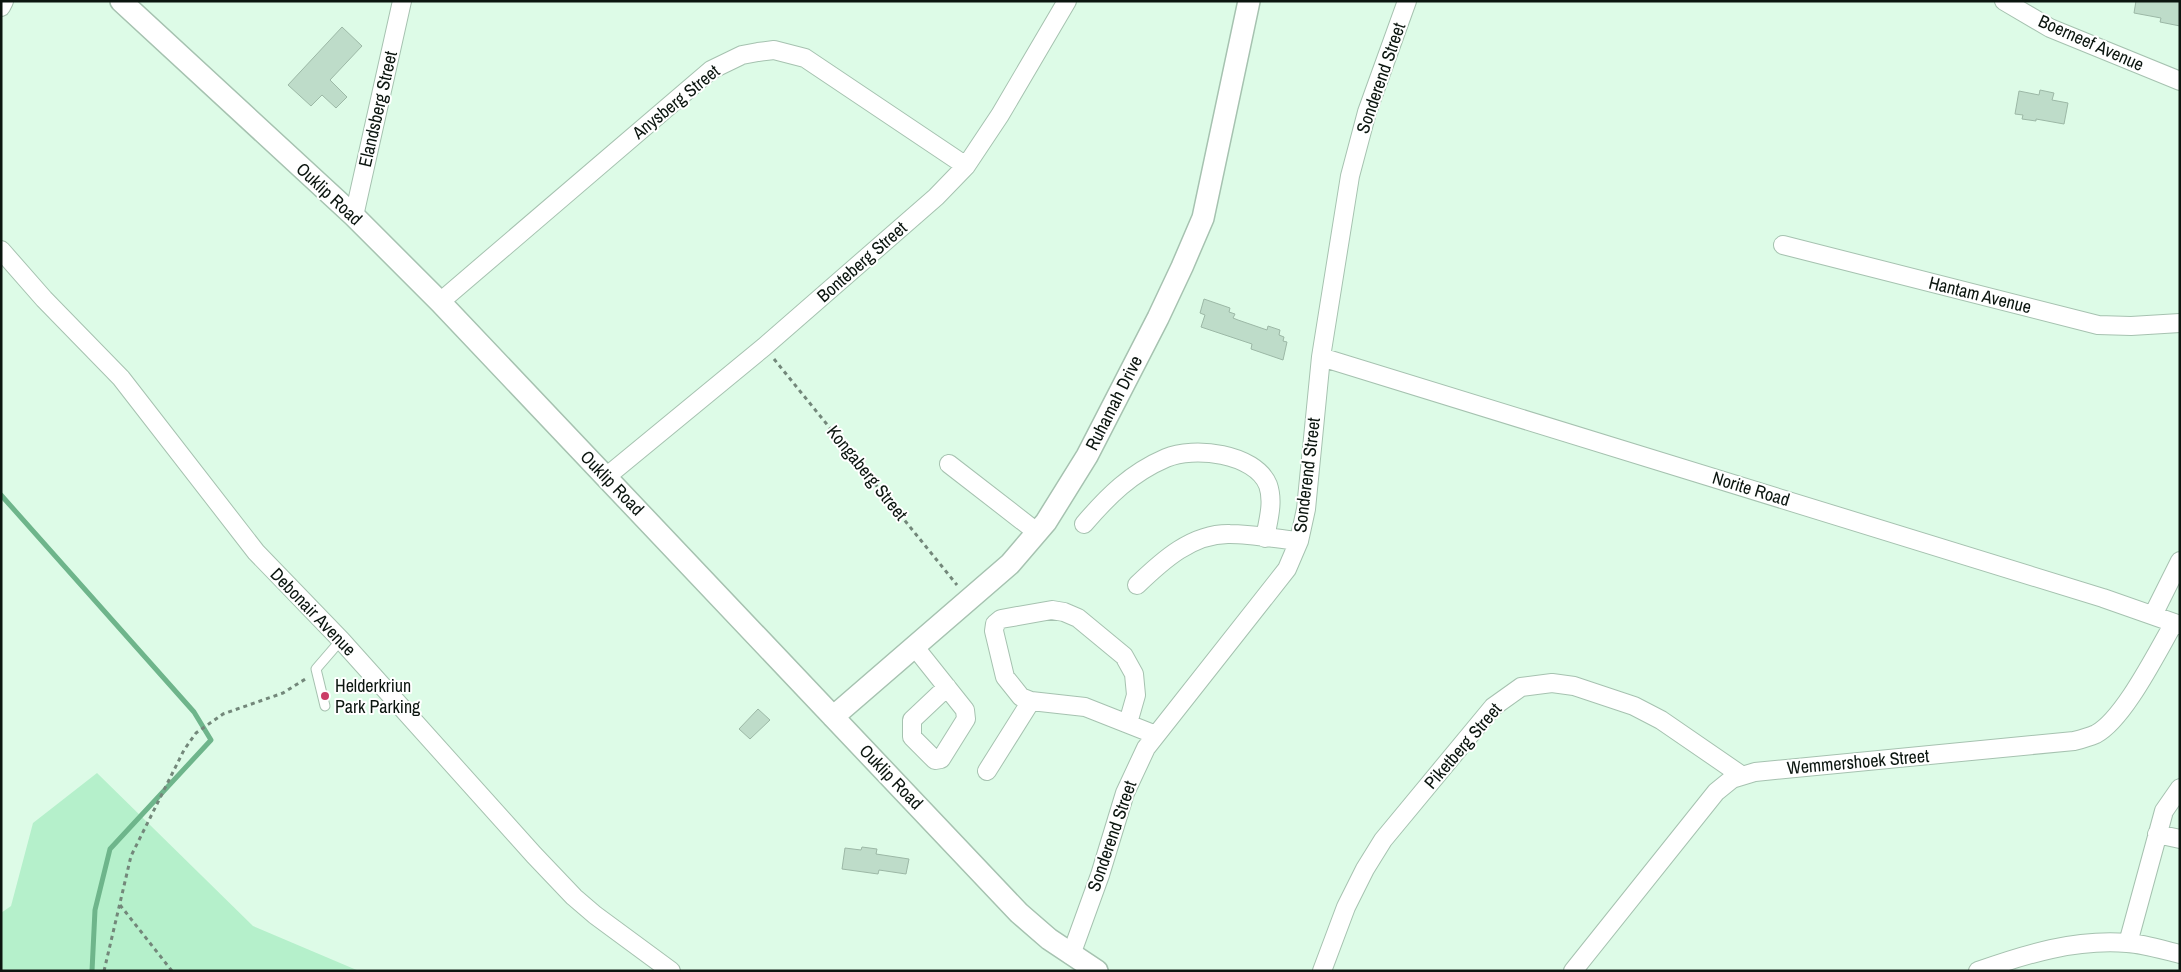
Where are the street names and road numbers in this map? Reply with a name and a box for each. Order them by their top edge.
street label: Boerneef Avenue [2034,8,2148,77]
street label: Sonderend Street [1350,19,1411,137]
street label: Elandsberg Street [352,49,403,169]
street label: Anysberg Street [626,59,725,145]
street label: Ouklip Road [291,157,368,231]
street label: Bonteberg Street [811,216,912,308]
street label: Hantam Avenue [1926,270,2034,319]
street label: Ruhamah Drive [1079,351,1148,454]
street label: Sonderend Street [1287,416,1326,534]
street label: Kongaberg Street [821,420,914,526]
street label: Ouklip Road [575,444,650,521]
street label: Norite Road [1709,465,1793,512]
street label: Debonair Avenue [265,562,362,661]
street label: Piketberg Street [1418,697,1507,794]
street label: Ouklip Road [854,738,929,815]
street label: Wemmershoek Street [1786,743,1930,780]
street label: Sonderend Street [1081,777,1142,895]

